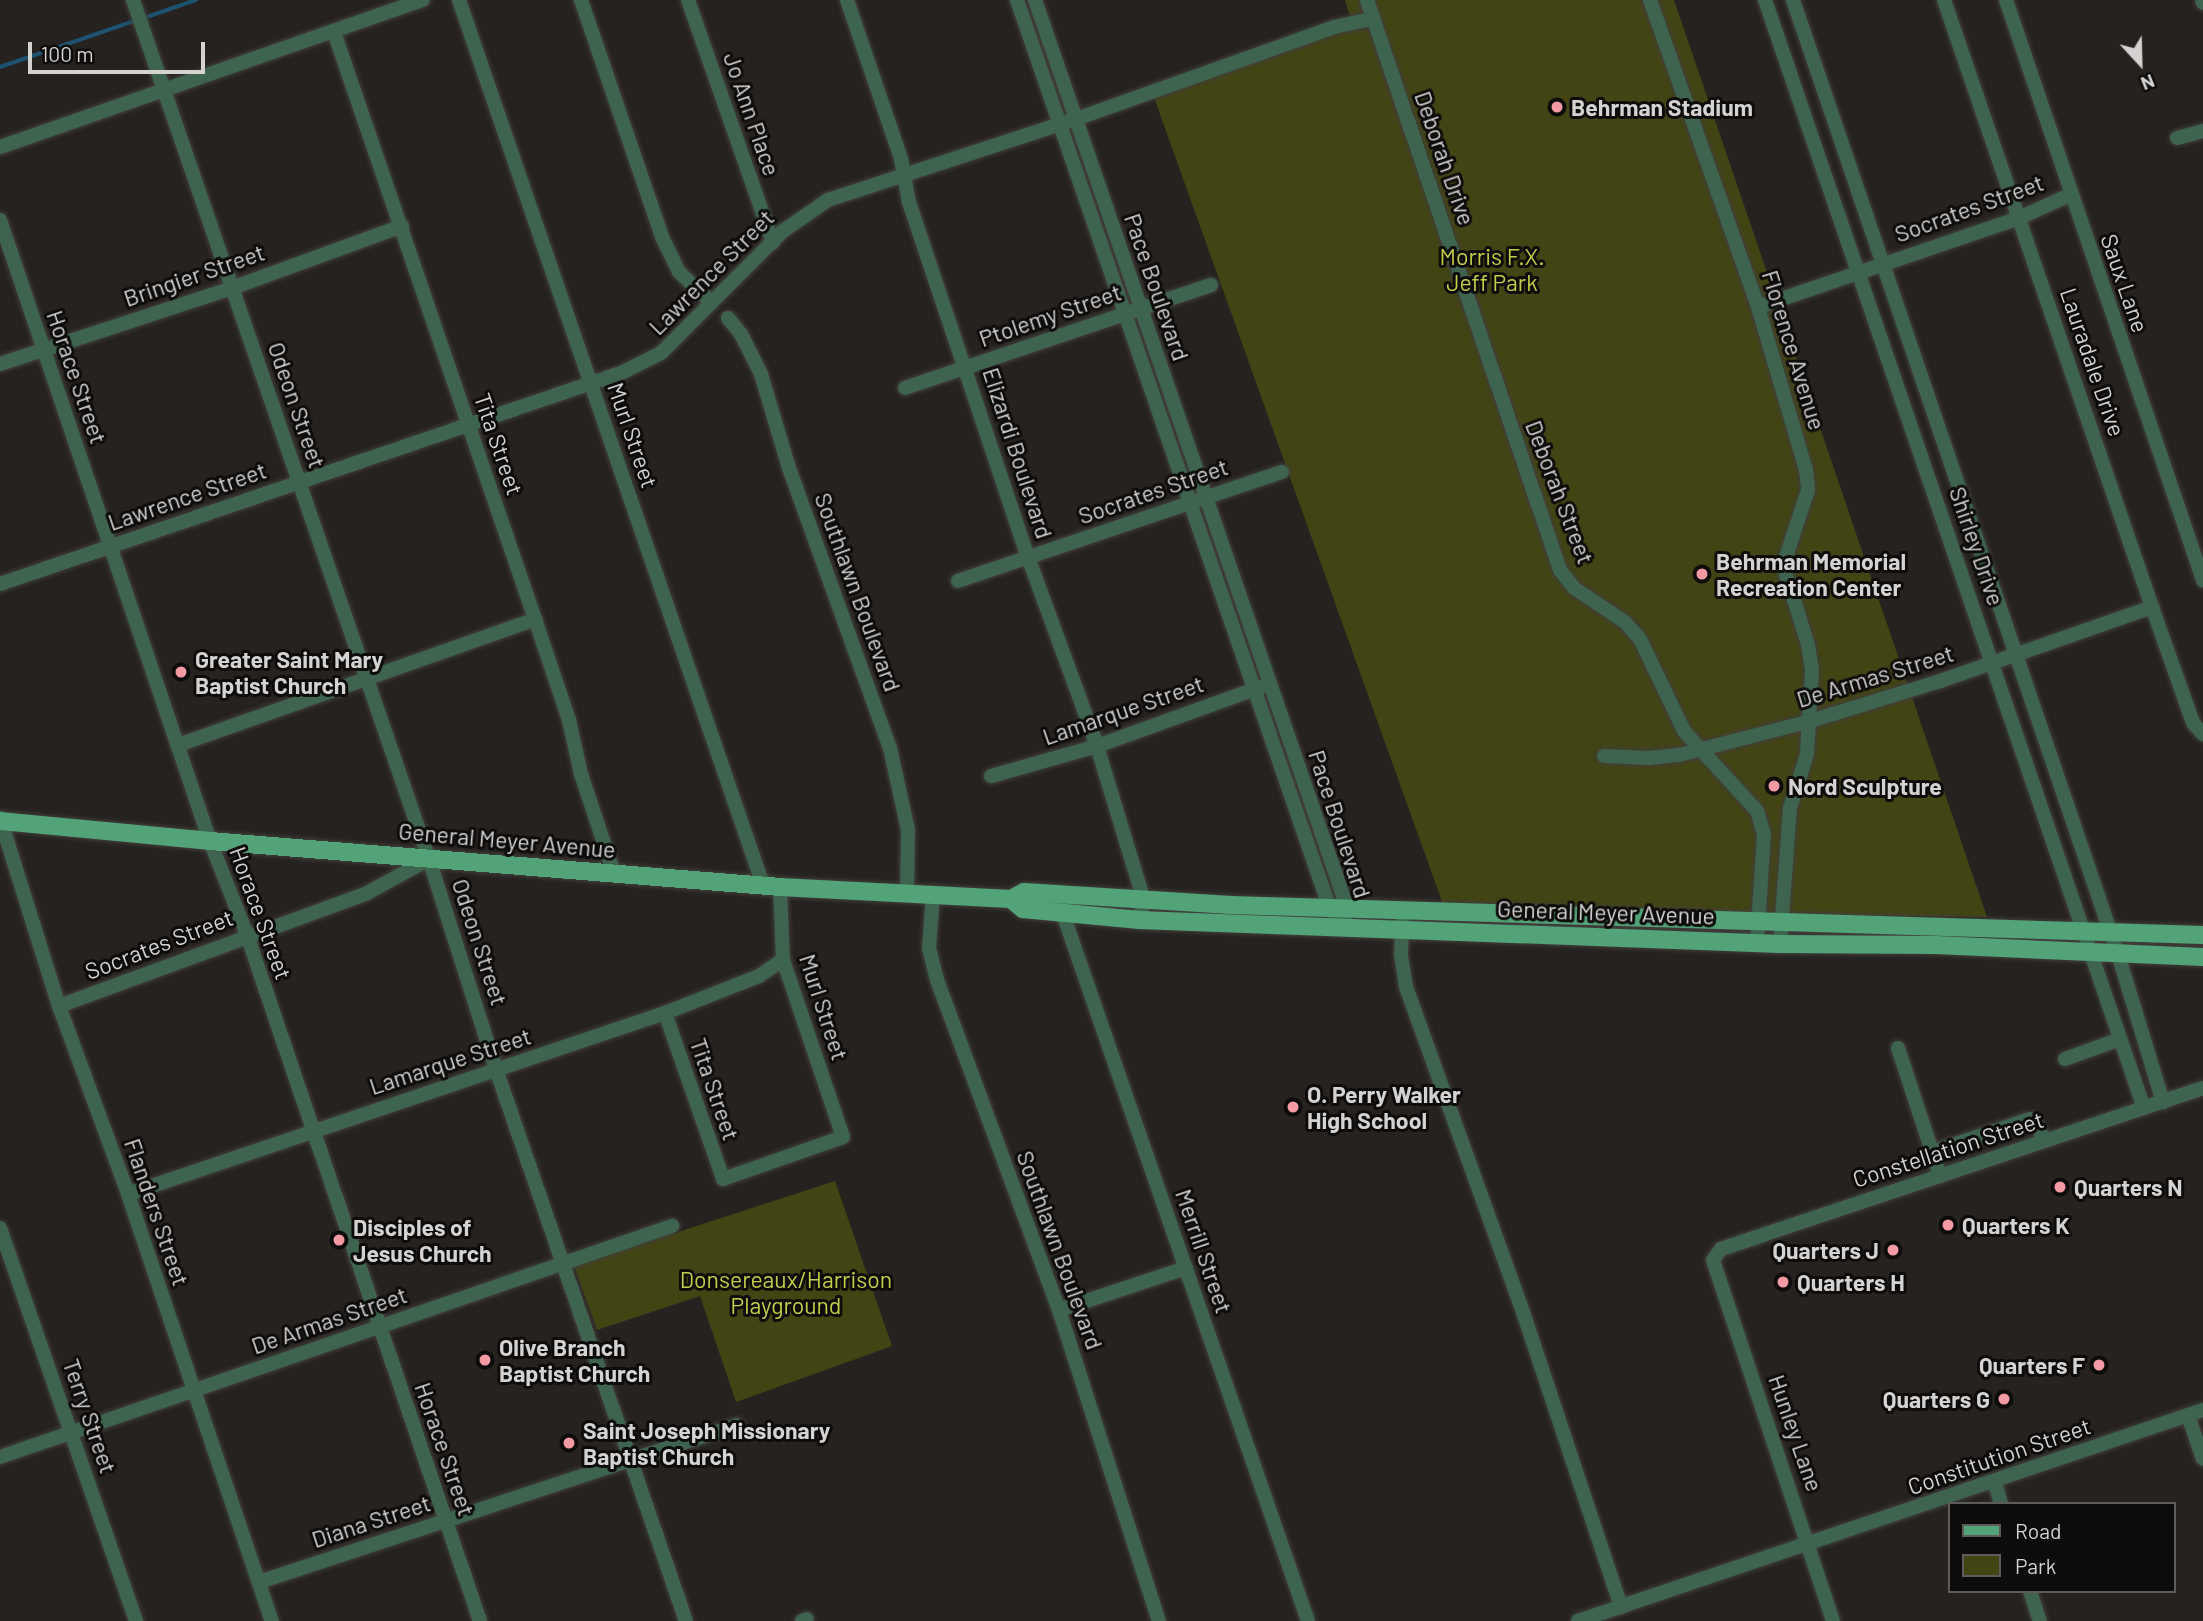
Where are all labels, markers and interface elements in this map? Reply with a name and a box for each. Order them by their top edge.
scale bar [32,28,208,72]
north arrow [2105,28,2175,98]
text: 100 m [41,41,94,66]
street label: Jo Ann Place [718,49,786,179]
text: N [2138,70,2158,96]
street label: Deborah Drive [1409,87,1481,229]
place label: Behrman Stadium [1571,93,1753,121]
marker: Behrman Stadium [1549,99,1565,115]
street label: Socrates Street [1891,168,2047,248]
street label: Lawrence Street [643,204,779,340]
street label: Pace Boulevard [1119,210,1195,364]
street label: Saux Lane [2095,230,2155,336]
street label: Bringier Street [120,238,268,312]
park label: Morris F.X. Jeff Park [1439,242,1545,296]
street label: Florence Avenue [1757,267,1831,433]
street label: Ptolemy Street [975,278,1125,352]
street label: Lauradale Drive [2055,284,2131,440]
street label: Horace Street [41,307,113,447]
street label: Odeon Street [263,338,331,472]
street label: Elizardi Boulevard [977,364,1059,542]
street label: Murl Street [602,379,664,491]
street label: Tita Street [469,389,529,499]
street label: Deborah Street [1520,416,1600,568]
street label: Socrates Street [1075,452,1231,530]
street label: Lawrence Street [104,456,270,536]
street label: Shirley Drive [1944,483,2010,609]
street label: Southlawn Boulevard [809,489,907,695]
place label: Behrman Memorial Recreation Center [1716,547,1906,601]
marker: Behrman Memorial Recreation Center [1694,566,1710,582]
street label: De Armas Street [1793,639,1957,713]
place label: Greater Saint Mary Baptist Church [195,645,383,699]
marker: Greater Saint Mary Baptist Church [173,664,189,680]
street label: Lamarque Street [1039,670,1207,750]
street label: Pace Boulevard [1303,747,1377,901]
place label: Nord Sculpture [1788,772,1942,800]
marker: Nord Sculpture [1766,778,1782,794]
street label: General Meyer Avenue [397,817,617,863]
street label: Horace Street [224,843,298,983]
street label: Odeon Street [447,875,513,1009]
street label: General Meyer Avenue [1497,894,1715,930]
street label: Socrates Street [81,903,237,985]
street label: Murl Street [794,951,854,1063]
street label: Lamarque Street [366,1022,534,1100]
street label: Tita Street [685,1034,745,1144]
place label: O. Perry Walker High School [1307,1080,1461,1134]
marker: O. Perry Walker High School [1285,1099,1301,1115]
street label: Constellation Street [1849,1105,2047,1193]
street label: Flanders Street [119,1135,195,1289]
street label: Southlawn Boulevard [1011,1147,1109,1353]
place label: Quarters N [2074,1173,2182,1201]
marker: Quarters N [2052,1179,2068,1195]
street label: Merrill Street [1170,1185,1238,1317]
place label: Quarters K [1962,1211,2070,1239]
place label: Disciples of Jesus Church [353,1213,492,1267]
marker: Quarters K [1940,1217,1956,1233]
marker: Disciples of Jesus Church [331,1232,347,1248]
place label: Quarters J [1772,1236,1879,1264]
marker: Quarters J [1885,1242,1901,1258]
park label: Donsereaux/Harrison Playground [680,1265,892,1319]
place label: Quarters H [1797,1268,1905,1296]
marker: Quarters H [1775,1274,1791,1290]
street label: De Armas Street [248,1280,410,1360]
place label: Olive Branch Baptist Church [499,1333,650,1387]
place label: Quarters F [1979,1351,2085,1379]
marker: Olive Branch Baptist Church [477,1352,493,1368]
street label: Terry Street [58,1355,122,1477]
marker: Quarters F [2091,1357,2107,1373]
street label: Hunley Lane [1763,1371,1829,1495]
street label: Horace Street [409,1379,481,1519]
place label: Quarters G [1883,1385,1990,1413]
marker: Quarters G [1996,1391,2012,1407]
street label: Constitution Street [1904,1412,2094,1500]
place label: Saint Joseph Missionary Baptist Church [583,1416,830,1470]
marker: Saint Joseph Missionary Baptist Church [561,1435,577,1451]
street label: Diana Street [308,1489,434,1553]
legend [1948,1502,2175,1593]
text: Road [2015,1518,2061,1543]
text: Park [2015,1553,2056,1578]

